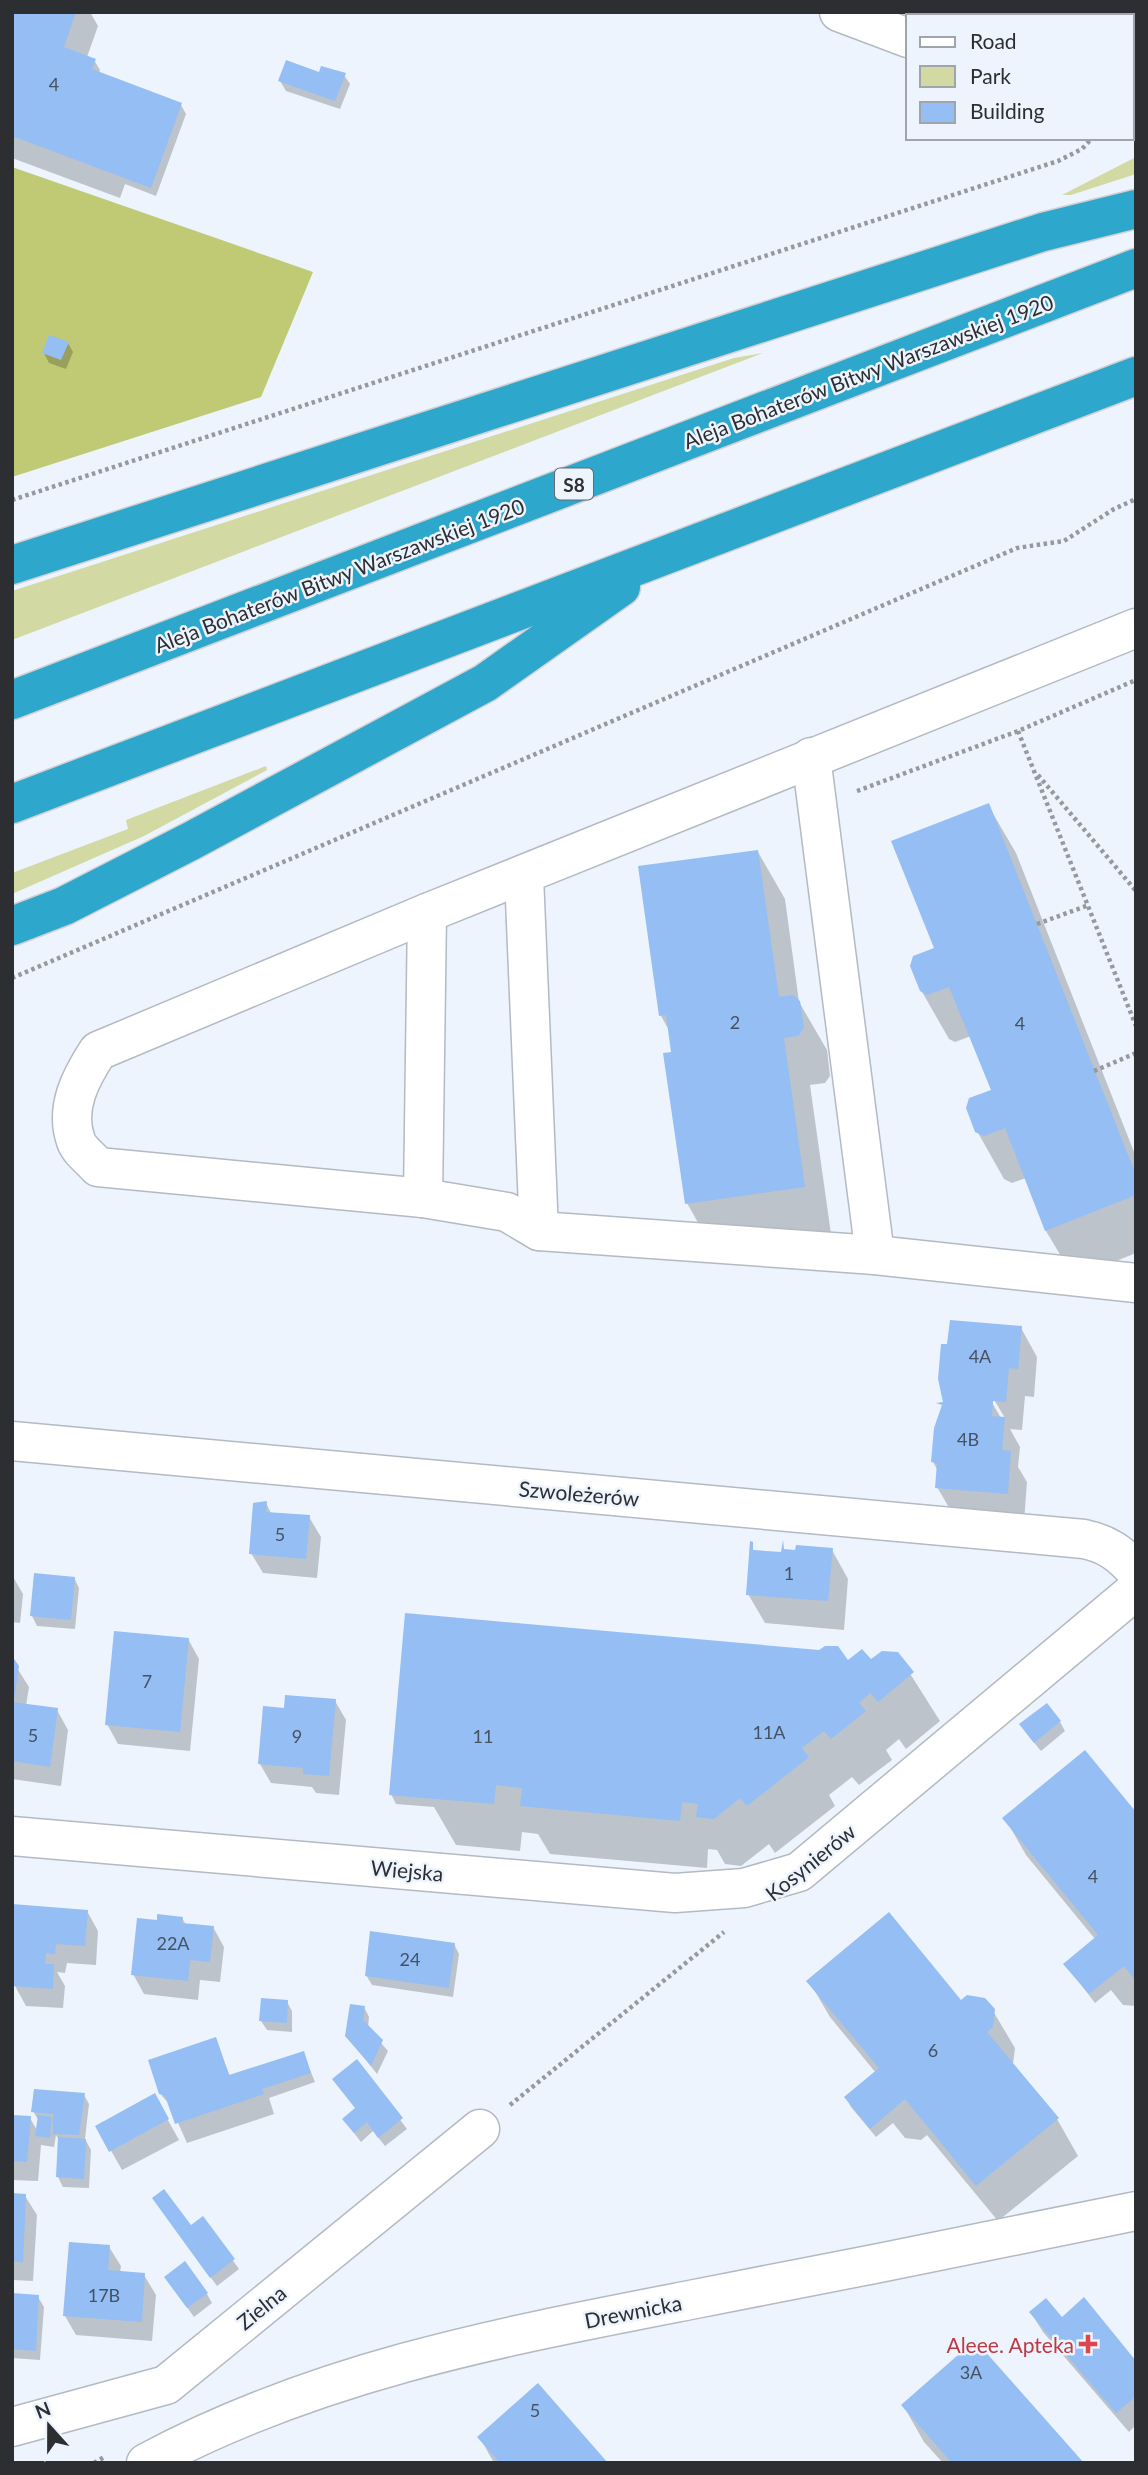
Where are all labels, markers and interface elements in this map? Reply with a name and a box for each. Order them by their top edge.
legend [906,14,1134,140]
text: Road [970,28,1017,53]
text: Park [970,63,1011,88]
house number: 4 [49,73,59,95]
text: Building [970,98,1045,123]
street label: Aleja Bohaterów Bitwy Warszawskiej 1920 [680,289,1056,453]
road number: S8 [555,468,593,499]
street label: Aleja Bohaterów Bitwy Warszawskiej 1920 [151,493,527,657]
house number: 2 [730,1011,740,1033]
house number: 4 [1015,1012,1025,1034]
house number: 4A [969,1345,992,1367]
house number: 4B [957,1428,979,1450]
street label: Szwoleżerów [518,1475,641,1511]
house number: 5 [275,1523,285,1545]
house number: 1 [784,1562,794,1584]
house number: 7 [142,1670,152,1692]
house number: 11A [752,1721,786,1743]
house number: 5 [28,1724,38,1746]
house number: 9 [292,1725,302,1747]
house number: 11 [473,1725,493,1747]
street label: Kosynierów [760,1818,860,1906]
street label: Wiejska [370,1854,444,1886]
house number: 4 [1088,1865,1098,1887]
house number: 22A [156,1932,190,1954]
house number: 24 [400,1948,420,1970]
house number: 6 [928,2039,938,2061]
street label: Zielna [231,2280,291,2334]
house number: 17B [88,2284,120,2306]
street label: Drewnicka [582,2289,684,2333]
place label: Aleee. Apteka [946,2332,1074,2357]
marker: Aleee. Apteka [1080,2336,1096,2352]
house number: 3A [960,2361,983,2383]
north arrow [14,2391,84,2461]
text: N [32,2396,54,2423]
house number: 5 [530,2399,540,2421]

